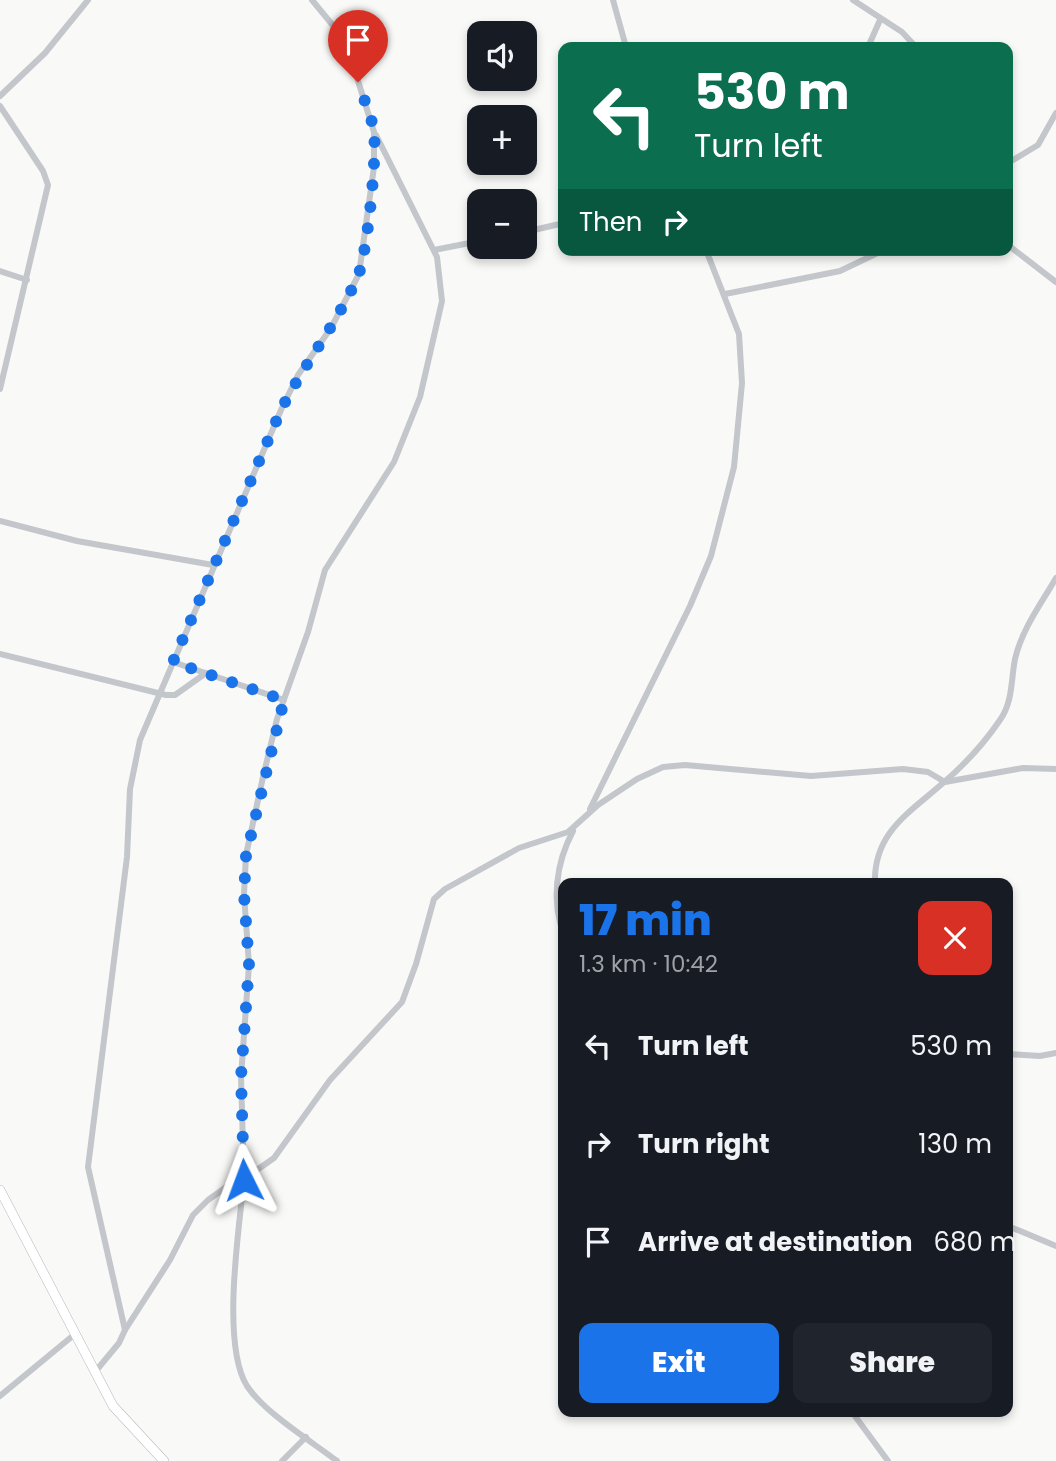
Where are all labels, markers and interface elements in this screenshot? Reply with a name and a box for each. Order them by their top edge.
pin [328,10,388,82]
icon: arrive [339,21,377,59]
map controls [467,21,537,259]
button: sound [467,21,537,91]
text: 530 m [694,58,850,126]
icon: left [579,70,670,161]
button: + [467,105,537,175]
text: Turn left [694,123,823,168]
button: − [467,189,537,259]
icon: right [656,203,694,241]
text: Then [579,204,642,240]
text: 17 min [579,891,712,950]
button: close [918,901,992,975]
text: 1.3 km · 10:42 [579,948,718,980]
icon: left [579,1027,617,1065]
text: Turn left [638,1028,749,1064]
text: 530 m [910,1028,992,1064]
icon: right [579,1125,617,1163]
text: Turn right [638,1126,770,1162]
text: 130 m [918,1126,992,1162]
position arrow [207,1143,281,1217]
icon: arrive [579,1223,617,1261]
text: Arrive at destination [638,1224,913,1260]
text: 680 m [934,1224,1016,1260]
button: Exit [579,1323,779,1403]
button: Share [793,1323,992,1403]

